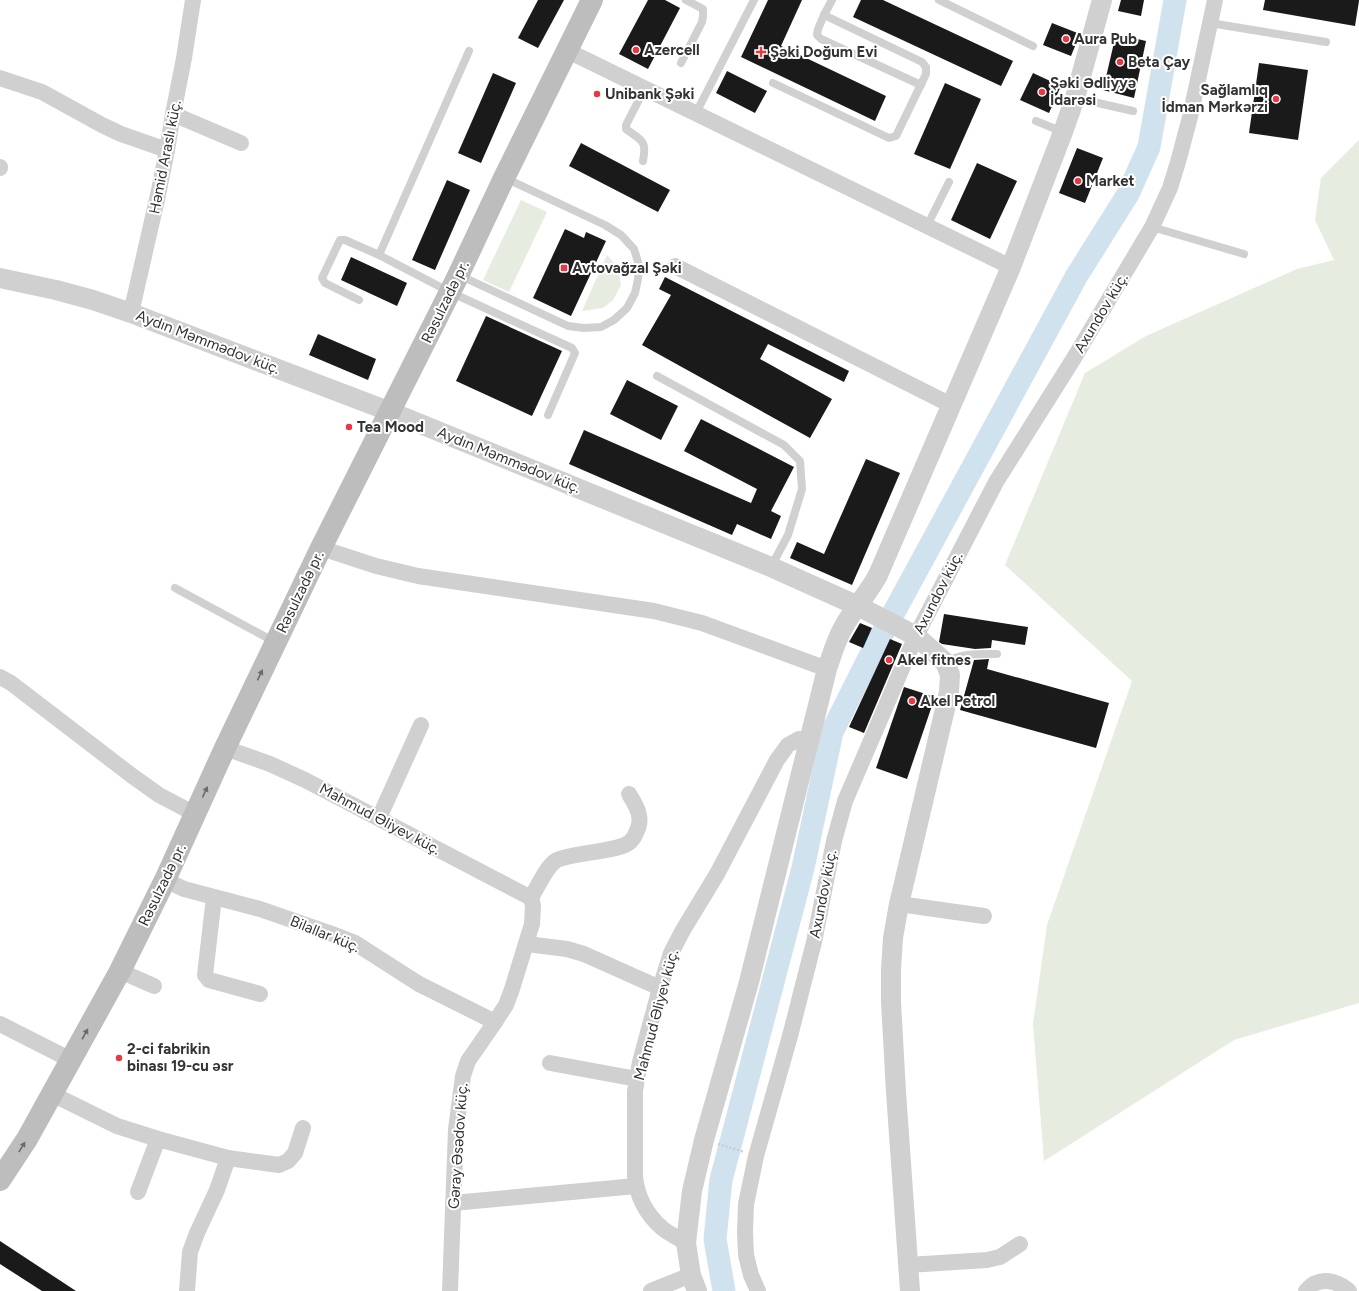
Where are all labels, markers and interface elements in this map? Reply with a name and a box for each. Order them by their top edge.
place label: Aura Pub [1074,30,1137,48]
marker: Aura Pub [1061,34,1071,44]
place label: Azercell [644,41,700,59]
place label: Şəki Doğum Evi [770,43,878,61]
marker: Azercell [631,45,641,55]
marker: Şəki Doğum Evi [755,46,767,58]
place label: Beta Çay [1128,53,1191,71]
marker: Beta Çay [1115,57,1125,67]
place label: Şəki Ədliyyə İdarəsi [1050,74,1136,109]
place label: Sağlamlıq İdman Mərkərzi [1162,81,1268,116]
place label: Unibank Şəki [605,85,695,103]
marker: Şəki Ədliyyə İdarəsi [1037,87,1047,97]
marker: Unibank Şəki [592,89,602,99]
marker: Sağlamlıq İdman Mərkərzi [1271,94,1281,104]
street label: Həmid Araslı küç. [145,99,185,215]
place label: Market [1086,172,1135,190]
marker: Market [1073,176,1083,186]
street label: Rəsulzadə pr. [417,258,473,346]
place label: Avtovağzal Şəki [572,259,682,277]
marker: Avtovağzal Şəki [559,263,569,273]
street label: Axundov küç. [1070,270,1132,356]
street label: Aydın Məmmədov küç. [134,306,282,378]
place label: Tea Mood [357,418,424,436]
marker: Tea Mood [344,422,354,432]
street label: Aydın Məmmədov küç. [435,423,583,497]
street label: Rəsulzadə pr. [272,548,328,636]
street label: Axundov küç. [910,549,966,637]
place label: Akel fitnes [897,651,971,669]
marker: Akel fitnes [884,655,894,665]
one-way arrow [257,669,263,680]
place label: Akel Petrol [920,692,995,710]
marker: Akel Petrol [907,696,917,706]
street label: Mahmud Əliyev küç. [316,779,444,859]
one-way arrow [202,787,208,798]
street label: Rəsulzadə pr. [134,841,190,929]
street label: Axundov küç. [806,848,840,940]
street label: Bilallar küç. [288,912,362,956]
street label: Mahmud Əliyev küç. [630,948,682,1082]
one-way arrow [82,1028,89,1040]
place label: 2-ci fabrikin binası 19-cu əsr [127,1040,234,1075]
marker: 2-ci fabrikin binası 19-cu əsr [114,1053,124,1063]
street label: Gəray Əsədov küç. [445,1082,471,1210]
one-way arrow [18,1141,25,1153]

